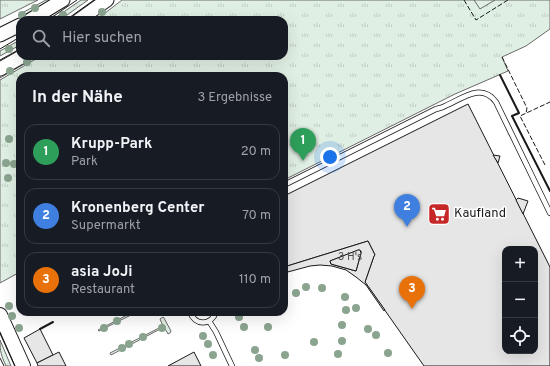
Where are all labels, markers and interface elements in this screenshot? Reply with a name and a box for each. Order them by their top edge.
search box [16,16,288,60]
icon: search [30,27,52,49]
text: Hier suchen [62,29,142,48]
text: In der Nähe [32,87,123,109]
text: 3 Ergebnisse [197,90,272,106]
pin: 1 [290,128,316,161]
text: Krupp-Park [71,135,152,154]
text: 1 [43,144,49,160]
text: 20 m [241,144,271,160]
your location [320,147,340,167]
text: Park [71,154,98,170]
pin: 2 [394,194,420,227]
text: Kronenberg Center [71,199,205,218]
supermarket icon: Kaufland [426,201,452,227]
place label: Kaufland [454,206,506,222]
text: 2 [42,208,50,224]
text: 70 m [242,208,271,224]
text: Supermarkt [71,218,141,234]
map controls [502,246,538,354]
button: + [502,246,538,282]
house number: 3 H's [338,250,362,264]
text: asia JoJi [71,263,133,282]
text: 3 [42,272,50,288]
text: 110 m [239,272,271,288]
pin: 3 [399,276,425,309]
text: Restaurant [71,282,135,298]
button: − [502,282,538,318]
button: locate [502,318,538,354]

